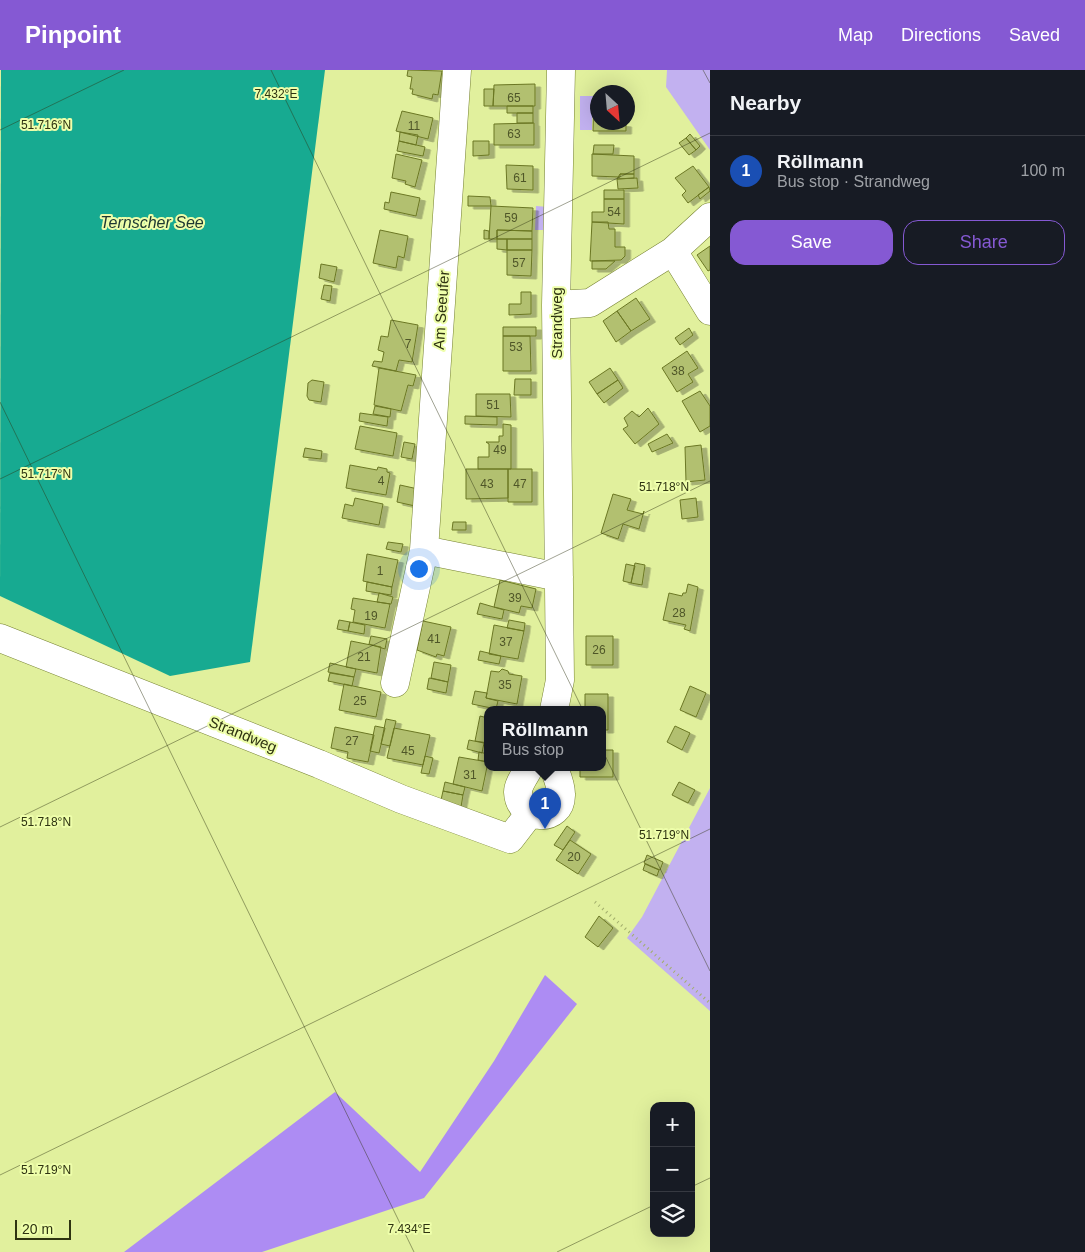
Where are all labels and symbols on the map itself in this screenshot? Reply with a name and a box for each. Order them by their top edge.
north arrow [590,85,635,130]
text: 7.432°E [255,87,297,101]
house number: 65 [507,91,521,105]
text: 51.716°N [21,118,71,132]
house number: 11 [408,119,421,133]
house number: 63 [507,127,521,141]
house number: 61 [513,171,527,185]
house number: 54 [607,205,621,219]
house number: 59 [504,211,518,225]
water label: Ternscher See [100,214,204,231]
house number: 57 [512,256,526,270]
street label: Am Seeufer [430,270,452,350]
street label: Strandweg [548,287,565,359]
house number: 7 [405,337,412,351]
house number: 53 [509,340,523,354]
house number: 38 [671,364,685,378]
house number: 51 [486,398,500,412]
house number: 49 [493,443,507,457]
text: 51.717°N [21,467,71,481]
house number: 4 [378,474,385,488]
house number: 43 [480,477,494,491]
house number: 47 [513,477,527,491]
text: 51.718°N [639,480,689,494]
your location [406,556,432,582]
house number: 1 [377,564,384,578]
house number: 39 [508,591,522,605]
house number: 28 [672,606,686,620]
house number: 19 [364,609,378,623]
house number: 41 [427,632,441,646]
house number: 37 [499,635,513,649]
house number: 26 [592,643,606,657]
house number: 21 [357,650,371,664]
house number: 35 [498,678,512,692]
house number: 25 [353,694,367,708]
street label: Strandweg [207,713,279,755]
house number: 27 [345,734,359,748]
house number: 45 [401,744,415,758]
house number: 31 [463,768,477,782]
pin: 1 [529,788,561,829]
text: 51.718°N [21,815,71,829]
text: 51.719°N [639,828,689,842]
house number: 20 [567,850,581,864]
text: 51.719°N [21,1163,71,1177]
scale bar [15,1217,71,1240]
text: 7.434°E [388,1222,430,1236]

